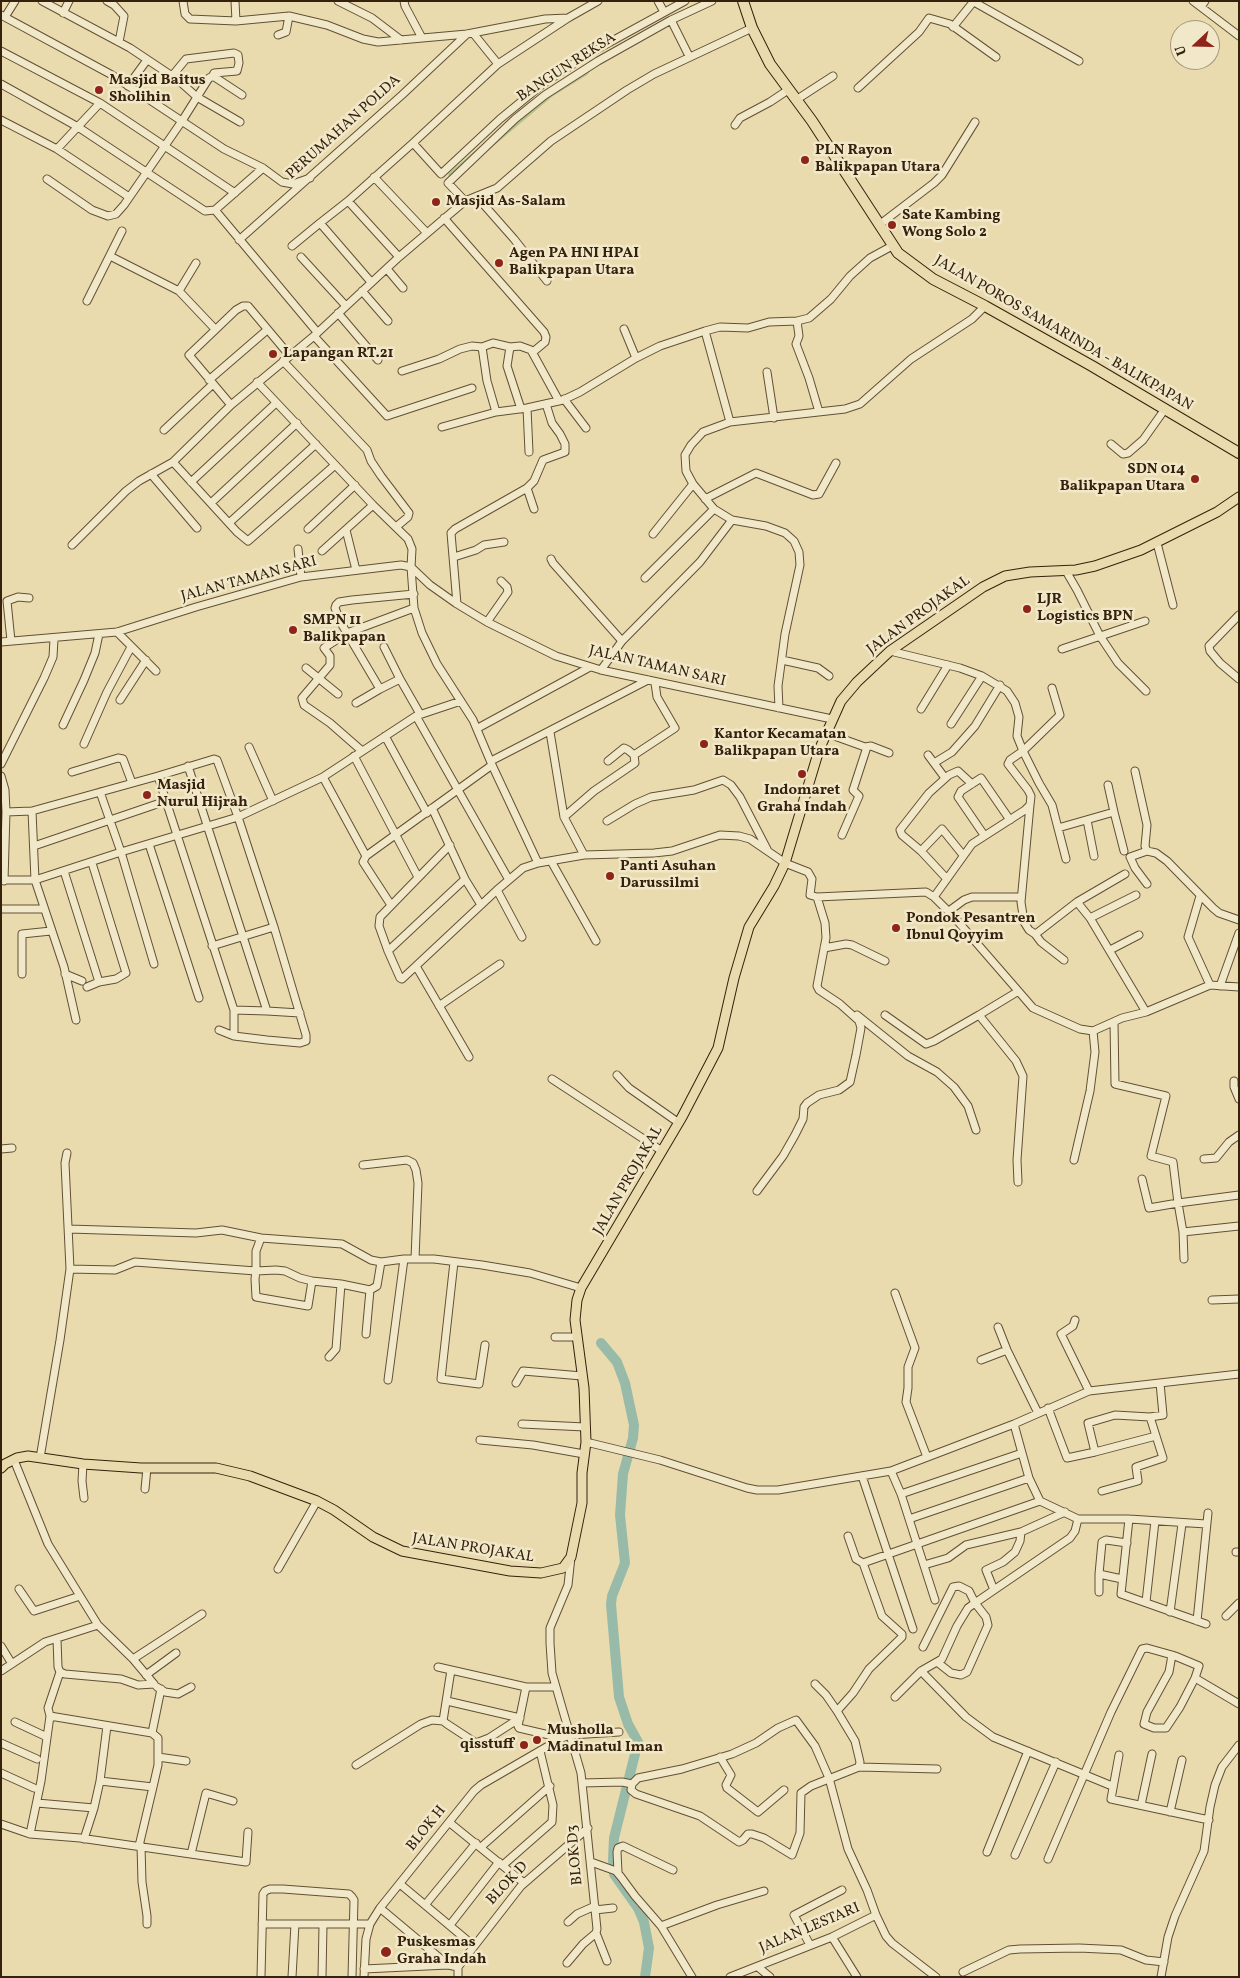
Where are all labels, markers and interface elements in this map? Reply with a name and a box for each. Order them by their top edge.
north arrow [1170,20,1220,70]
street label: BANGUN REKSA [514,29,620,107]
text: U [1171,42,1192,58]
place label: Masjid Baitus Sholihin [109,72,206,107]
street label: PERUMAHAN POLDA [283,72,405,184]
marker: Masjid Baitus Sholihin [93,84,105,96]
place label: PLN Rayon Balikpapan Utara [815,142,940,177]
marker: PLN Rayon Balikpapan Utara [799,154,811,166]
place label: Masjid As-Salam [446,193,566,211]
marker: Masjid As-Salam [430,196,442,208]
place label: Sate Kambing Wong Solo 2 [902,207,1000,242]
marker: Sate Kambing Wong Solo 2 [886,219,898,231]
place label: Agen PA HNI HPAI Balikpapan Utara [509,245,639,280]
street label: JALAN POROS SAMARINDA - BALIKPAPAN [930,252,1196,416]
marker: Agen PA HNI HPAI Balikpapan Utara [493,257,505,269]
place label: Lapangan RT.21 [283,345,393,363]
marker: Lapangan RT.21 [267,348,279,360]
place label: SDN 014 Balikpapan Utara [1060,461,1185,496]
marker: SDN 014 Balikpapan Utara [1189,473,1201,485]
street label: JALAN TAMAN SARI [179,553,319,607]
street label: JALAN PROJAKAL [864,573,974,659]
place label: LJR Logistics BPN [1037,591,1133,626]
marker: LJR Logistics BPN [1021,603,1033,615]
place label: SMPN 11 Balikpapan [303,612,386,647]
marker: SMPN 11 Balikpapan [287,624,299,636]
street label: JALAN TAMAN SARI [587,642,727,692]
place label: Kantor Kecamatan Balikpapan Utara [714,726,846,761]
marker: Kantor Kecamatan Balikpapan Utara [698,738,710,750]
marker: Indomaret Graha Indah [796,768,808,780]
place label: Masjid Nurul Hijrah [157,777,248,812]
place label: Indomaret Graha Indah [757,782,847,817]
marker: Masjid Nurul Hijrah [141,789,153,801]
place label: Panti Asuhan Darussilmi [620,858,716,893]
marker: Panti Asuhan Darussilmi [604,870,616,882]
place label: Pondok Pesantren Ibnul Qoyyim [906,910,1035,945]
marker: Pondok Pesantren Ibnul Qoyyim [890,922,902,934]
street label: JALAN PROJAKAL [590,1123,668,1239]
street label: JALAN PROJAKAL [411,1530,535,1568]
place label: Musholla Madinatul Iman [547,1722,663,1757]
marker: Musholla Madinatul Iman [531,1734,543,1746]
place label: qisstuff [460,1736,514,1754]
marker: qisstuff [518,1739,530,1751]
street label: BLOK H [403,1803,451,1855]
street label: BLOK D3 [564,1824,588,1886]
street label: BLOK D [483,1859,533,1909]
street label: JALAN LESTARI [757,1900,863,1958]
place label: Puskesmas Graha Indah [397,1934,486,1969]
marker: Puskesmas Graha Indah [379,1945,393,1959]

